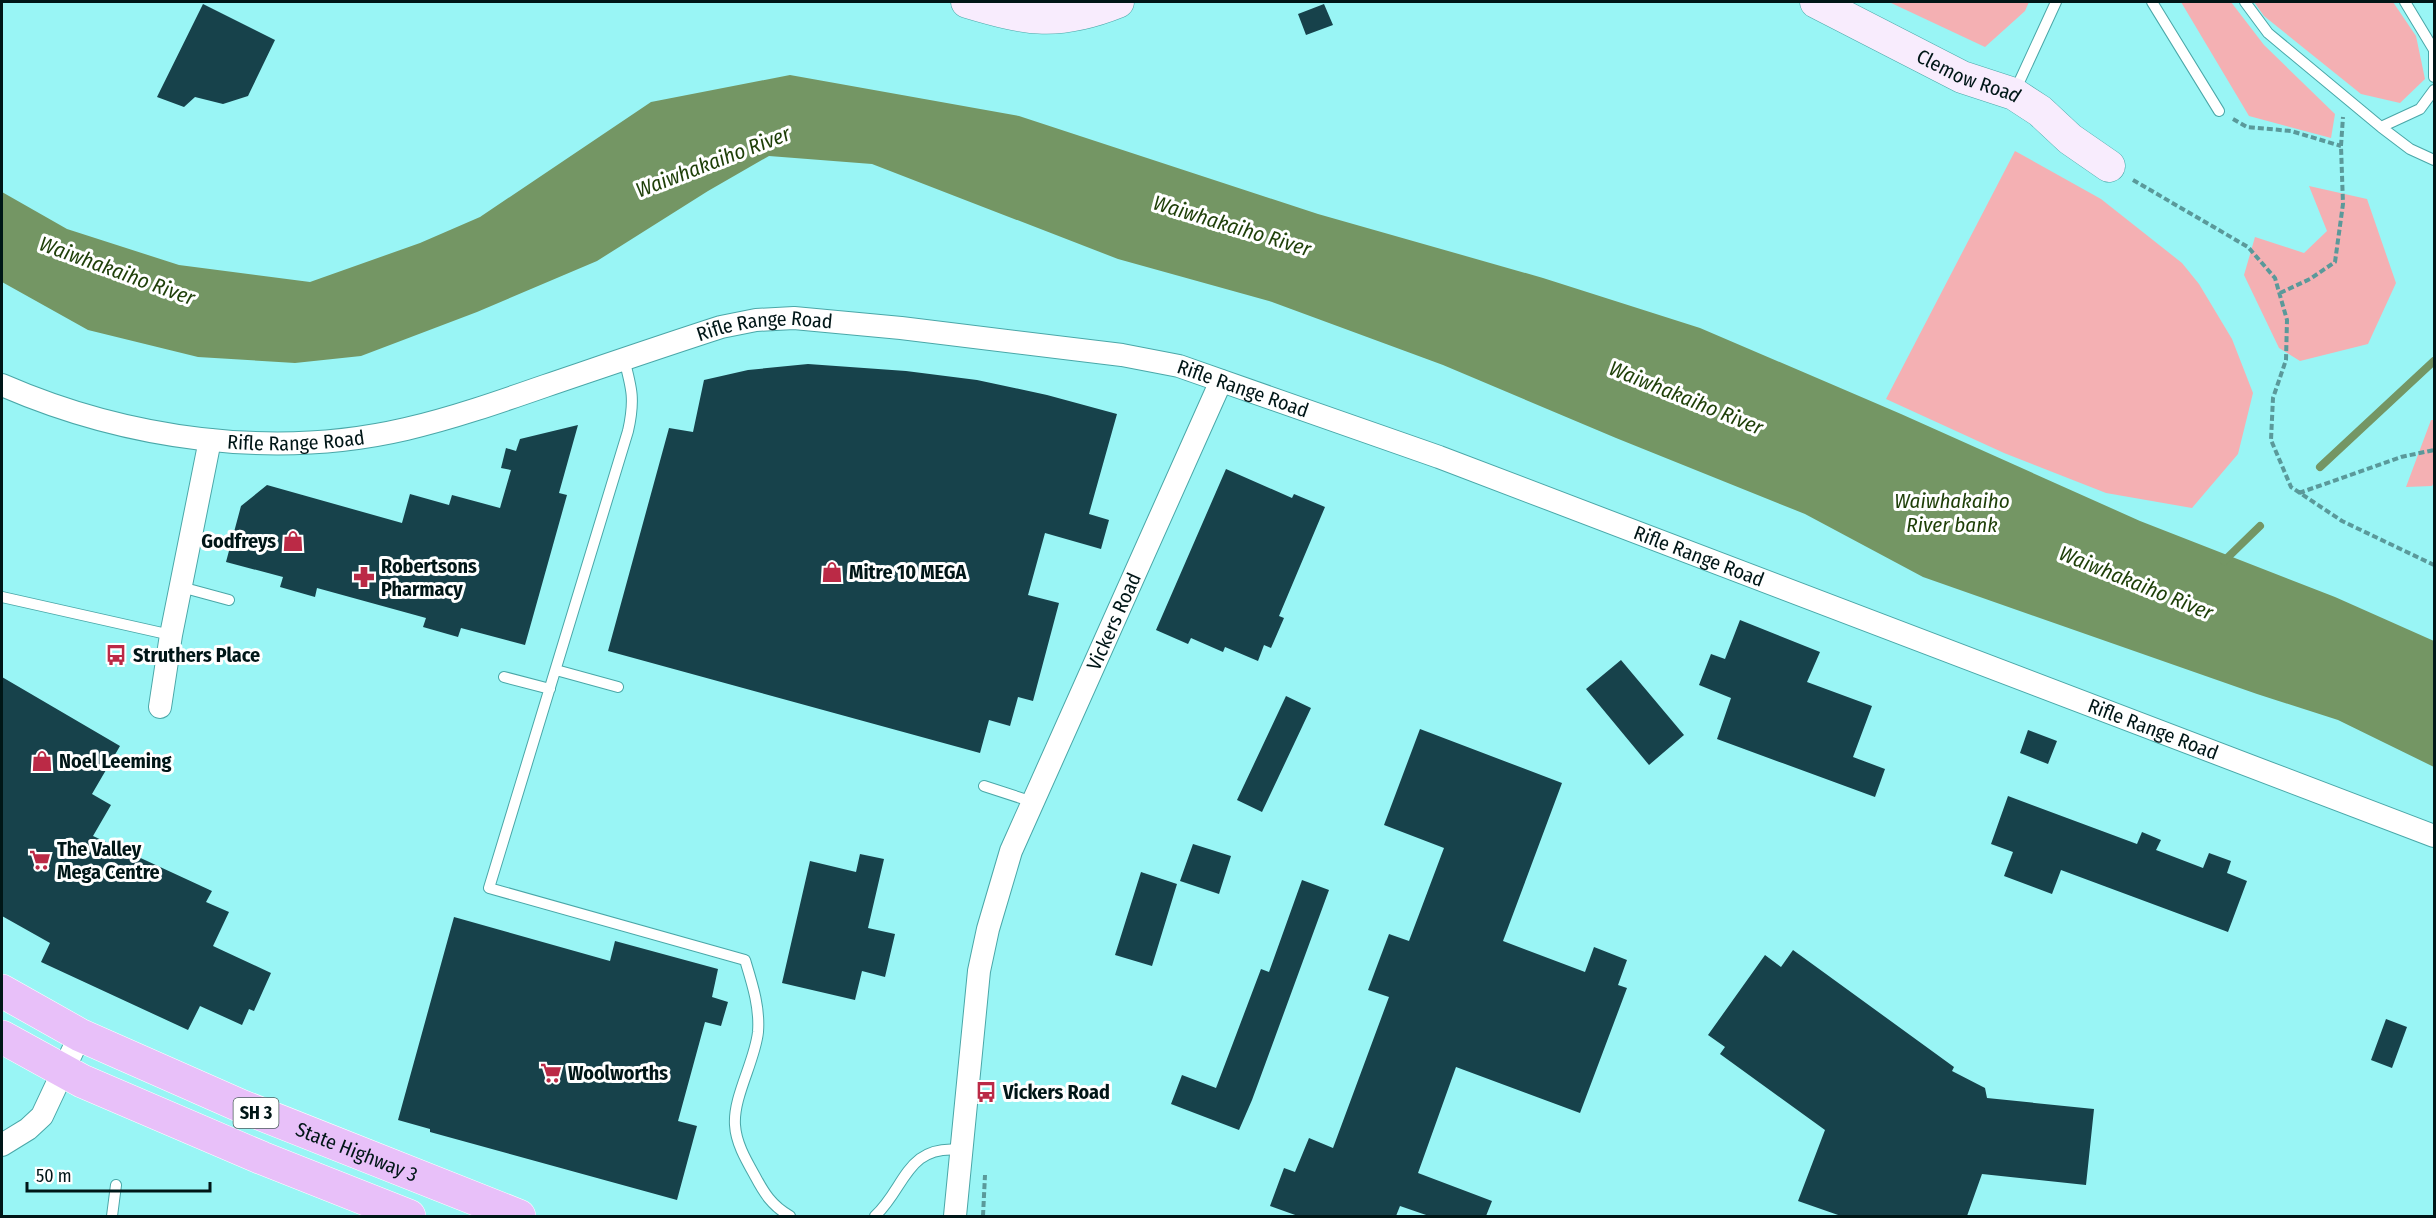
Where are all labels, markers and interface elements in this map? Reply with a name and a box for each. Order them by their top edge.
street label: Clemow Road [1913,44,2026,107]
water label: Waiwhakaiho River [632,120,795,203]
water label: Waiwhakaiho River [1150,190,1315,263]
water label: Waiwhakaiho River [36,231,199,311]
street label: Rifle Range Road [693,306,834,346]
street label: Rifle Range Road [1174,354,1312,422]
water label: Waiwhakaiho River [1605,355,1767,441]
street label: Rifle Range Road [226,425,366,455]
water label: Waiwhakaiho River bank [1894,488,2010,538]
street label: Rifle Range Road [1630,520,1768,592]
place label: Godfreys [201,529,276,553]
shop icon: Godfreys [281,529,305,553]
water label: Waiwhakaiho River [2055,540,2217,626]
place label: Robertsons Pharmacy [381,554,477,601]
shop icon: Mitre 10 MEGA [820,560,844,584]
place label: Mitre 10 MEGA [849,560,968,584]
pharmacy icon: Robertsons Pharmacy [352,565,376,589]
street label: Vickers Road [1081,569,1146,674]
bus stop icon: Struthers Place [104,643,128,667]
place label: Struthers Place [133,643,260,667]
street label: Rifle Range Road [2085,693,2222,765]
shop icon: Noel Leeming [30,749,54,773]
place label: Noel Leeming [59,749,172,773]
place label: The Valley Mega Centre [57,837,160,884]
supermarket icon: The Valley Mega Centre [28,848,52,872]
supermarket icon: Woolworths [539,1061,563,1085]
place label: Woolworths [568,1061,668,1085]
bus stop icon: Vickers Road [974,1080,998,1104]
place label: Vickers Road [1002,1080,1110,1104]
road number: SH 3 [234,1098,278,1128]
street label: State Highway 3 [292,1117,421,1187]
scale bar [27,1155,210,1193]
text: 50 m [36,1165,72,1187]

